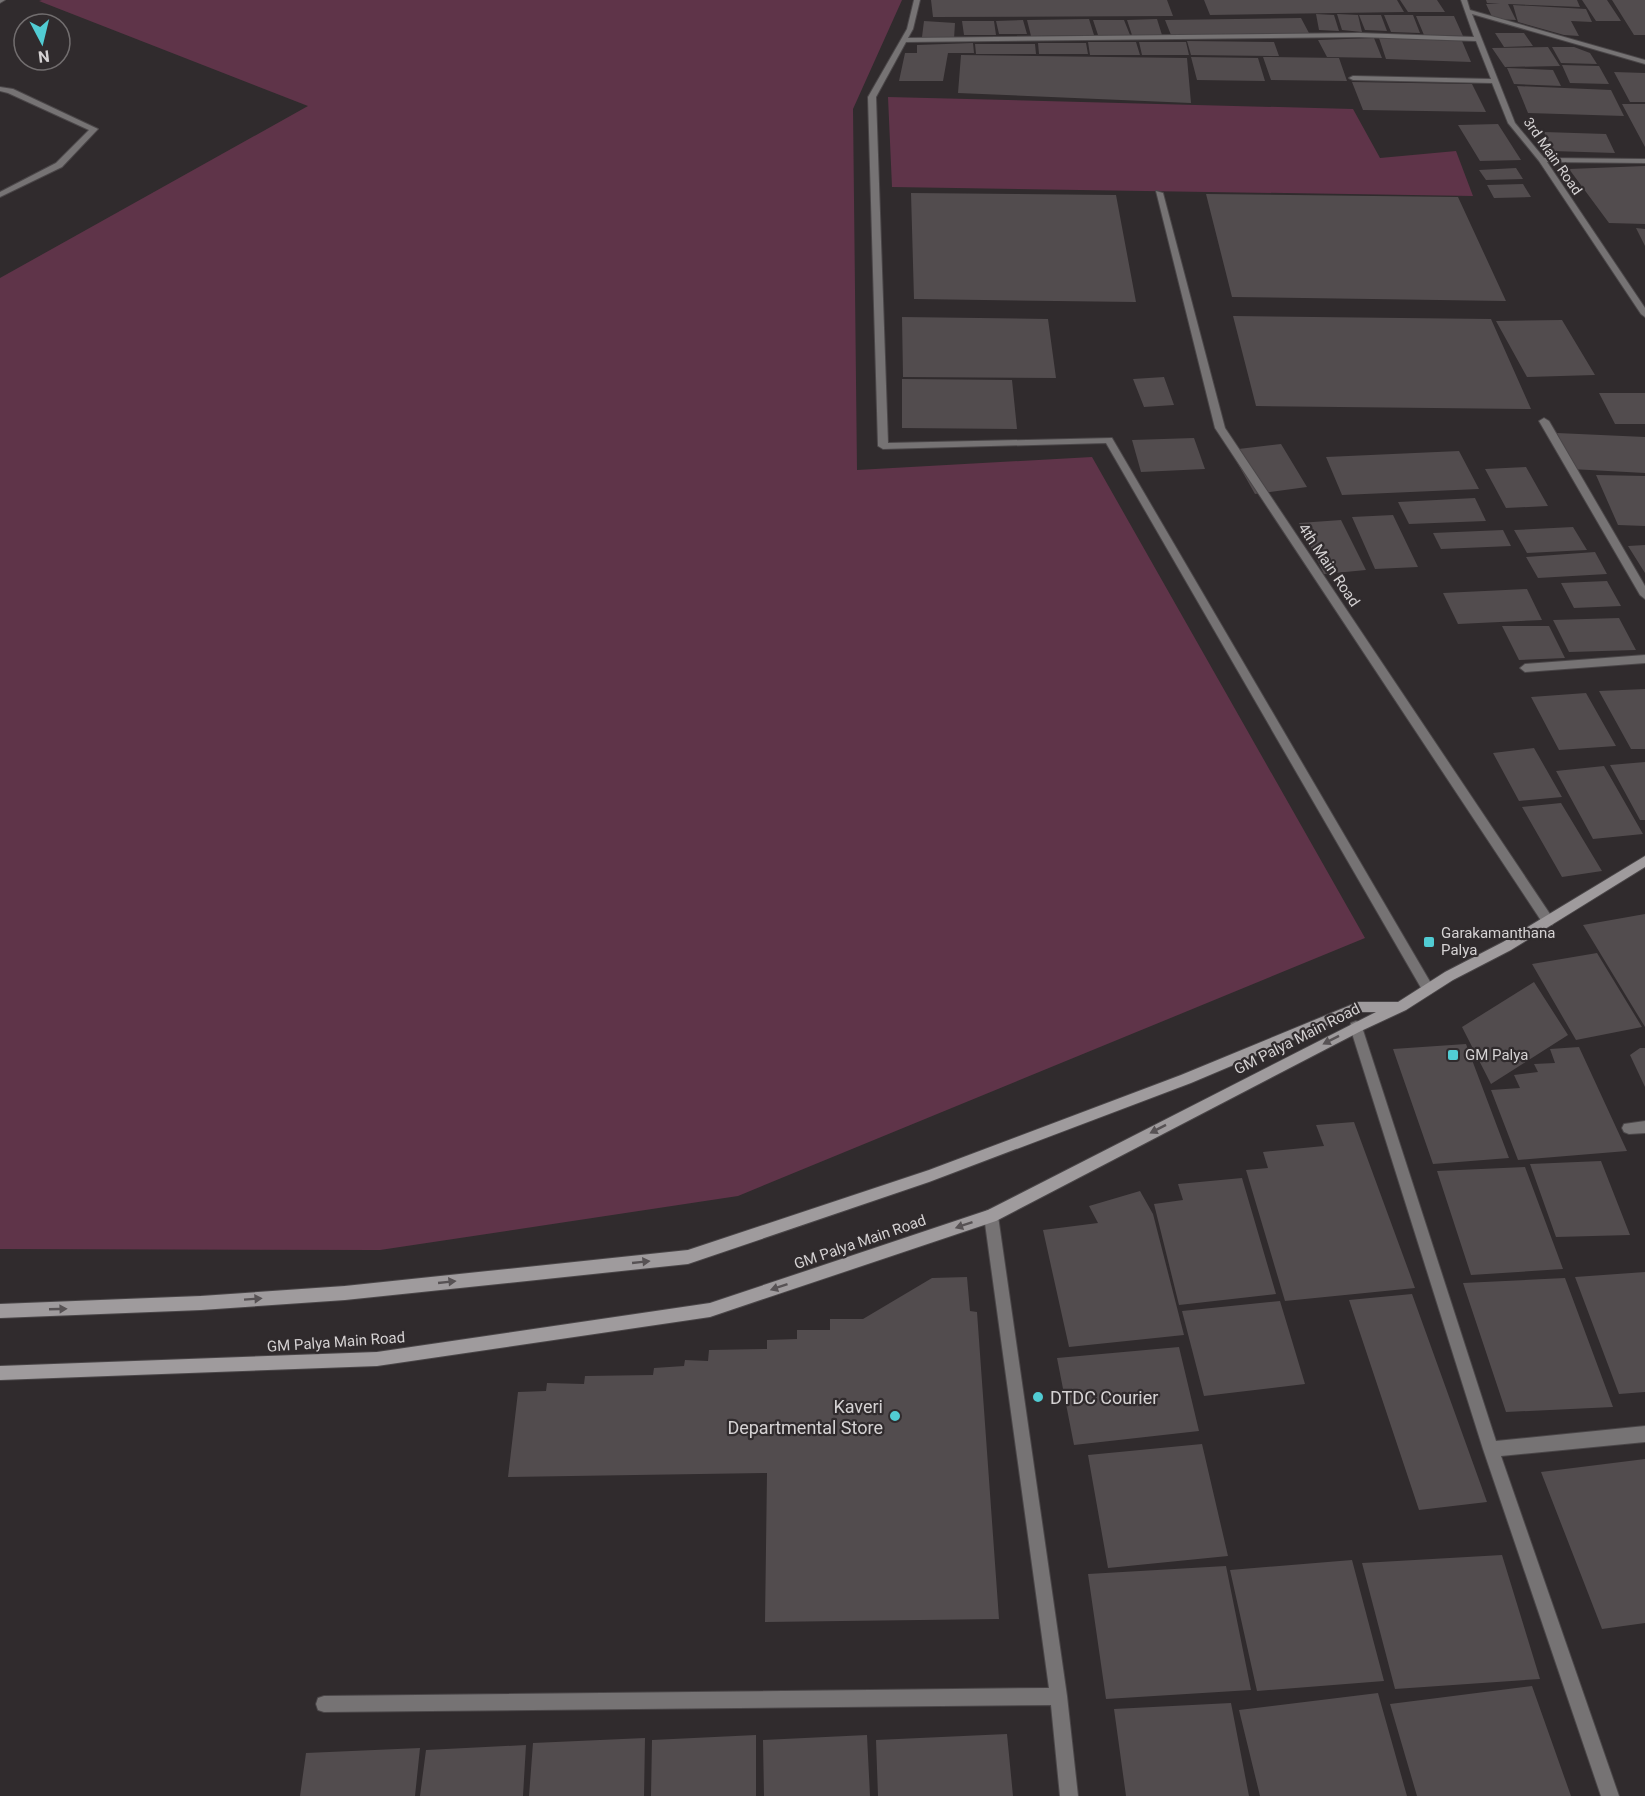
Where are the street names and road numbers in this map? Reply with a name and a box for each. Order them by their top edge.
street label: 3rd Main Road [1521,114,1585,198]
street label: 4th Main Road [1295,520,1363,610]
street label: GM Palya Main Road [1231,1000,1363,1078]
street label: GM Palya Main Road [792,1211,928,1273]
street label: GM Palya Main Road [266,1328,406,1356]

